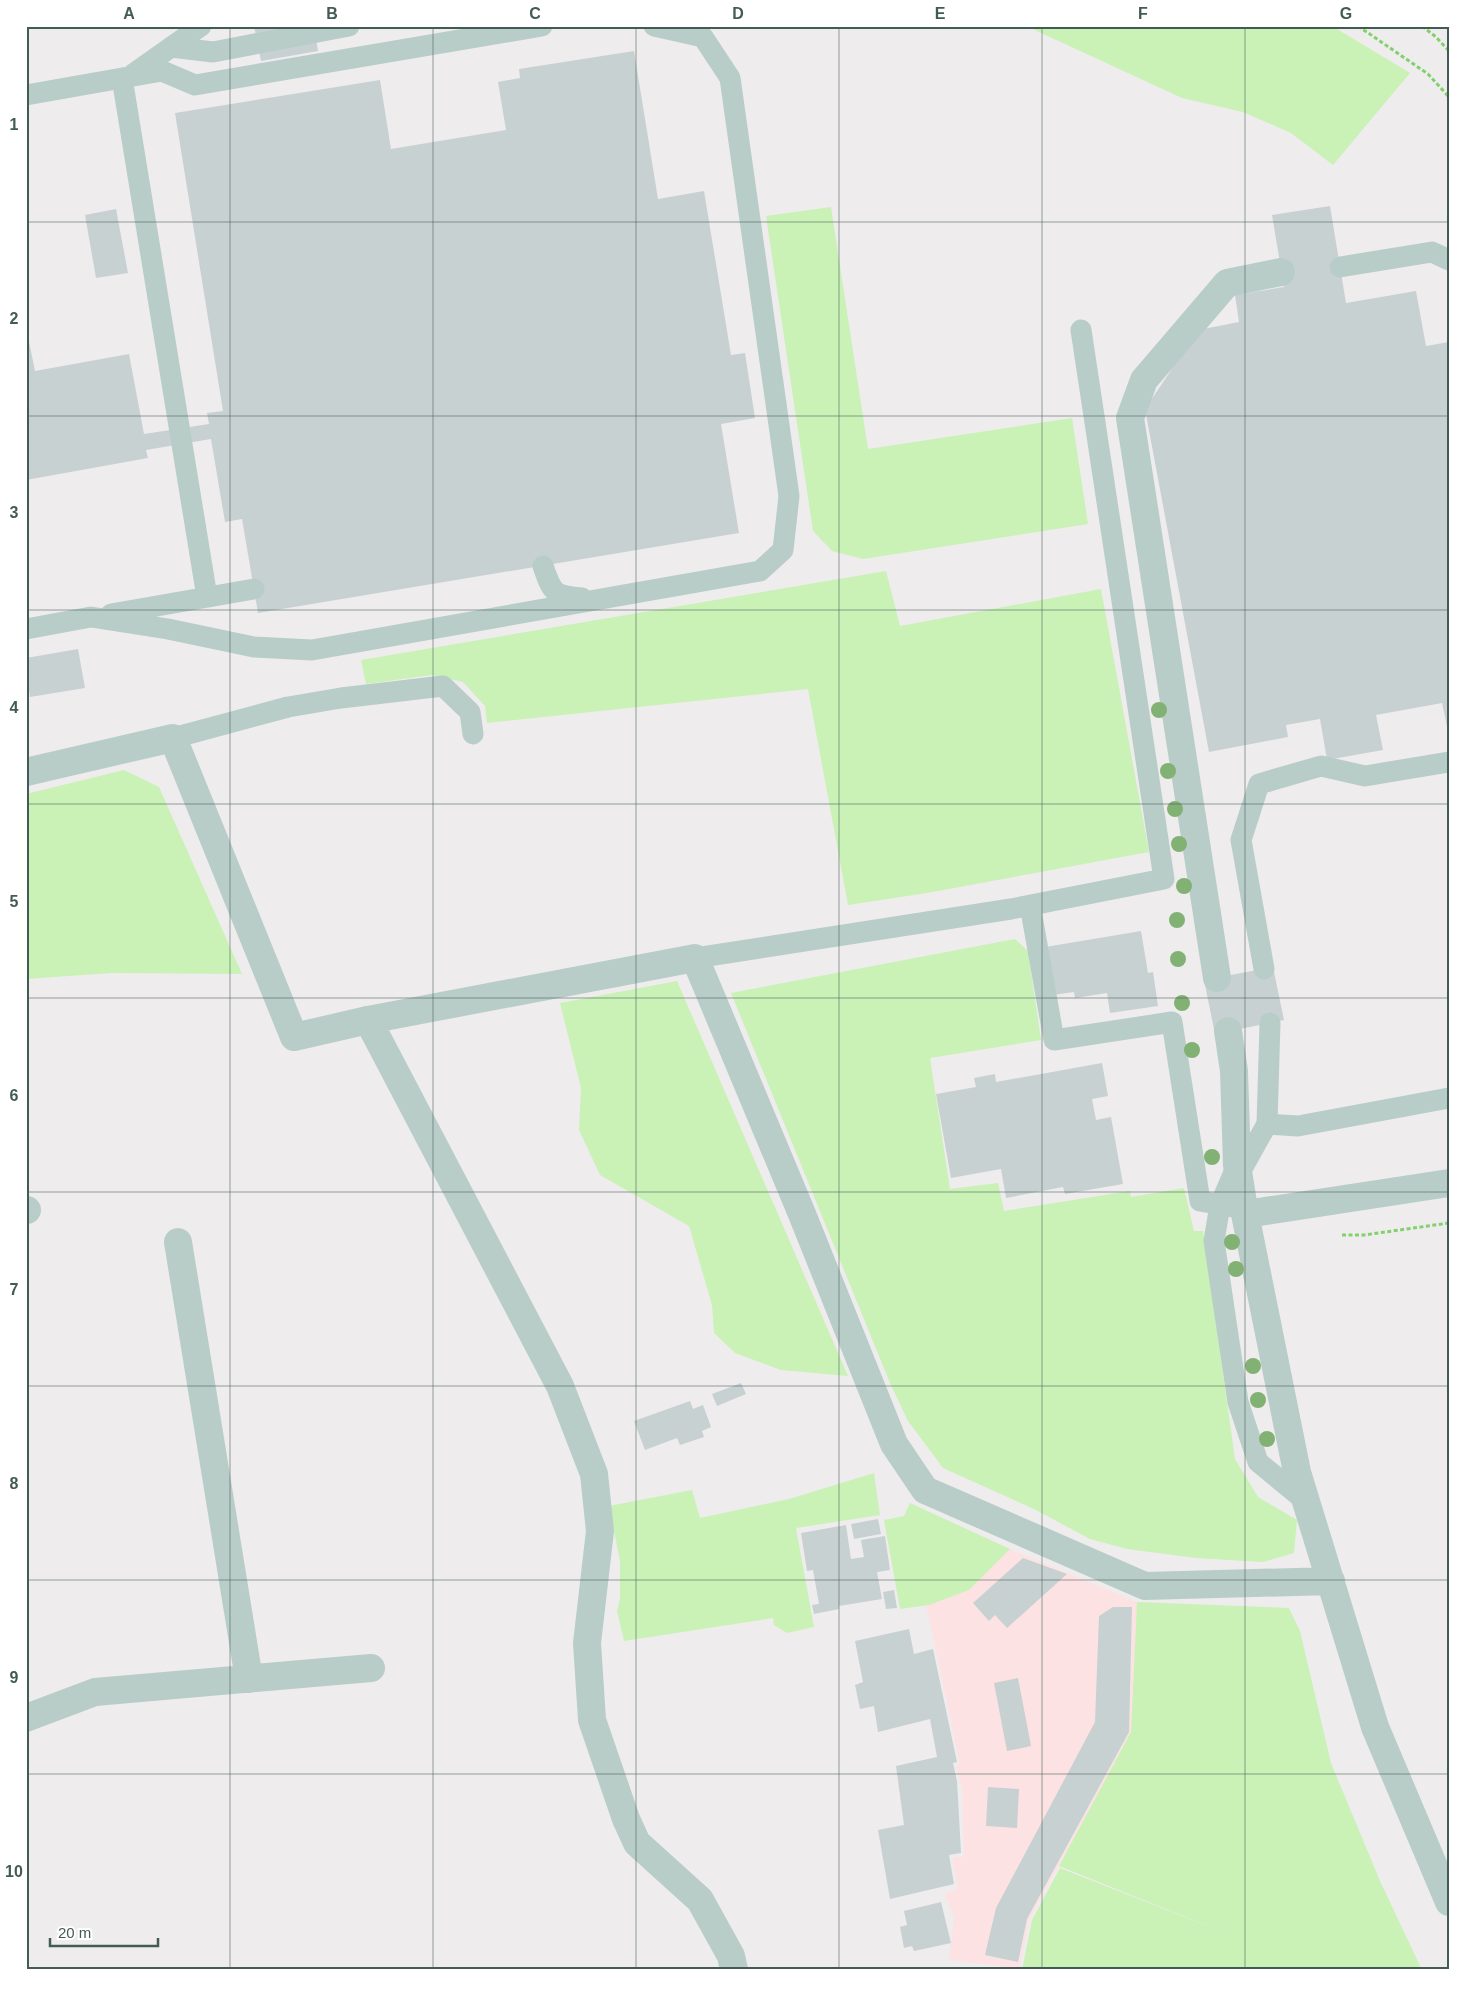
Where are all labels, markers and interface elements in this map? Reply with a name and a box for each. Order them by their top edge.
text: A [123,5,135,22]
text: B [326,5,338,22]
text: C [529,5,541,22]
text: D [732,5,744,22]
text: E [935,5,946,22]
text: F [1138,5,1148,22]
text: G [1340,5,1352,22]
text: 1 [10,116,19,133]
text: 2 [10,310,19,327]
text: 3 [10,504,19,521]
text: 4 [10,699,19,716]
text: 5 [10,893,19,910]
text: 6 [10,1087,19,1104]
text: 7 [10,1281,19,1298]
text: 8 [10,1475,19,1492]
text: 9 [10,1669,19,1686]
text: 10 [5,1863,23,1880]
scale bar [50,1916,158,1948]
text: 20 m [58,1924,91,1941]

